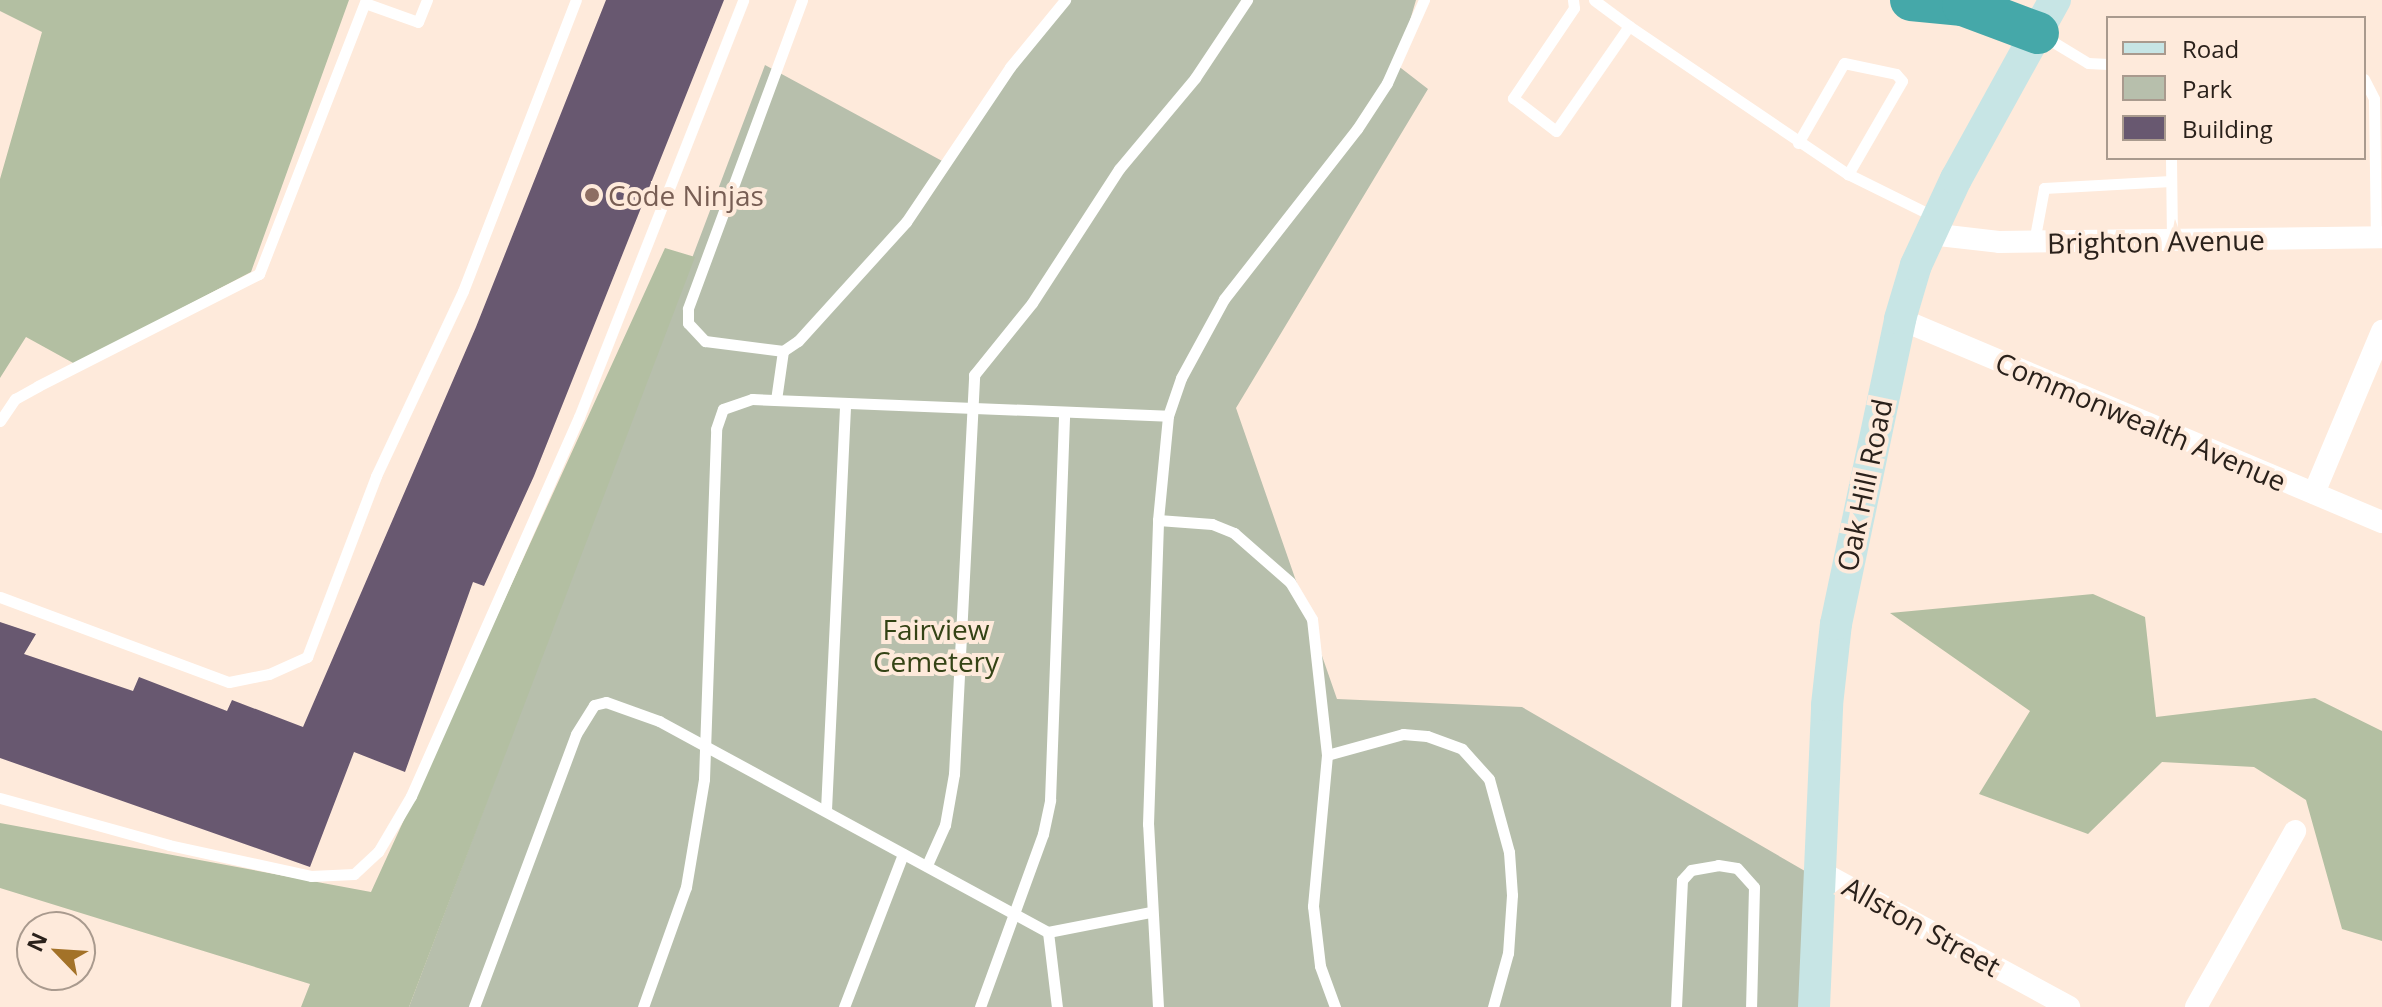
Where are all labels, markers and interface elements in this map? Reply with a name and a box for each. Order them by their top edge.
legend [2106,16,2366,160]
text: Road [2182,32,2239,65]
text: Park [2182,72,2232,105]
text: Building [2182,112,2273,145]
place label: Code Ninjas [608,178,764,212]
marker: Code Ninjas [583,186,601,204]
street label: Brighton Avenue [2047,222,2265,260]
street label: Commonwealth Avenue [1991,345,2291,497]
street label: Oak Hill Road [1829,396,1899,574]
park label: Fairview Cemetery [873,612,999,678]
street label: Allston Street [1837,869,2007,983]
north arrow [16,911,96,991]
text: N [19,927,53,956]

